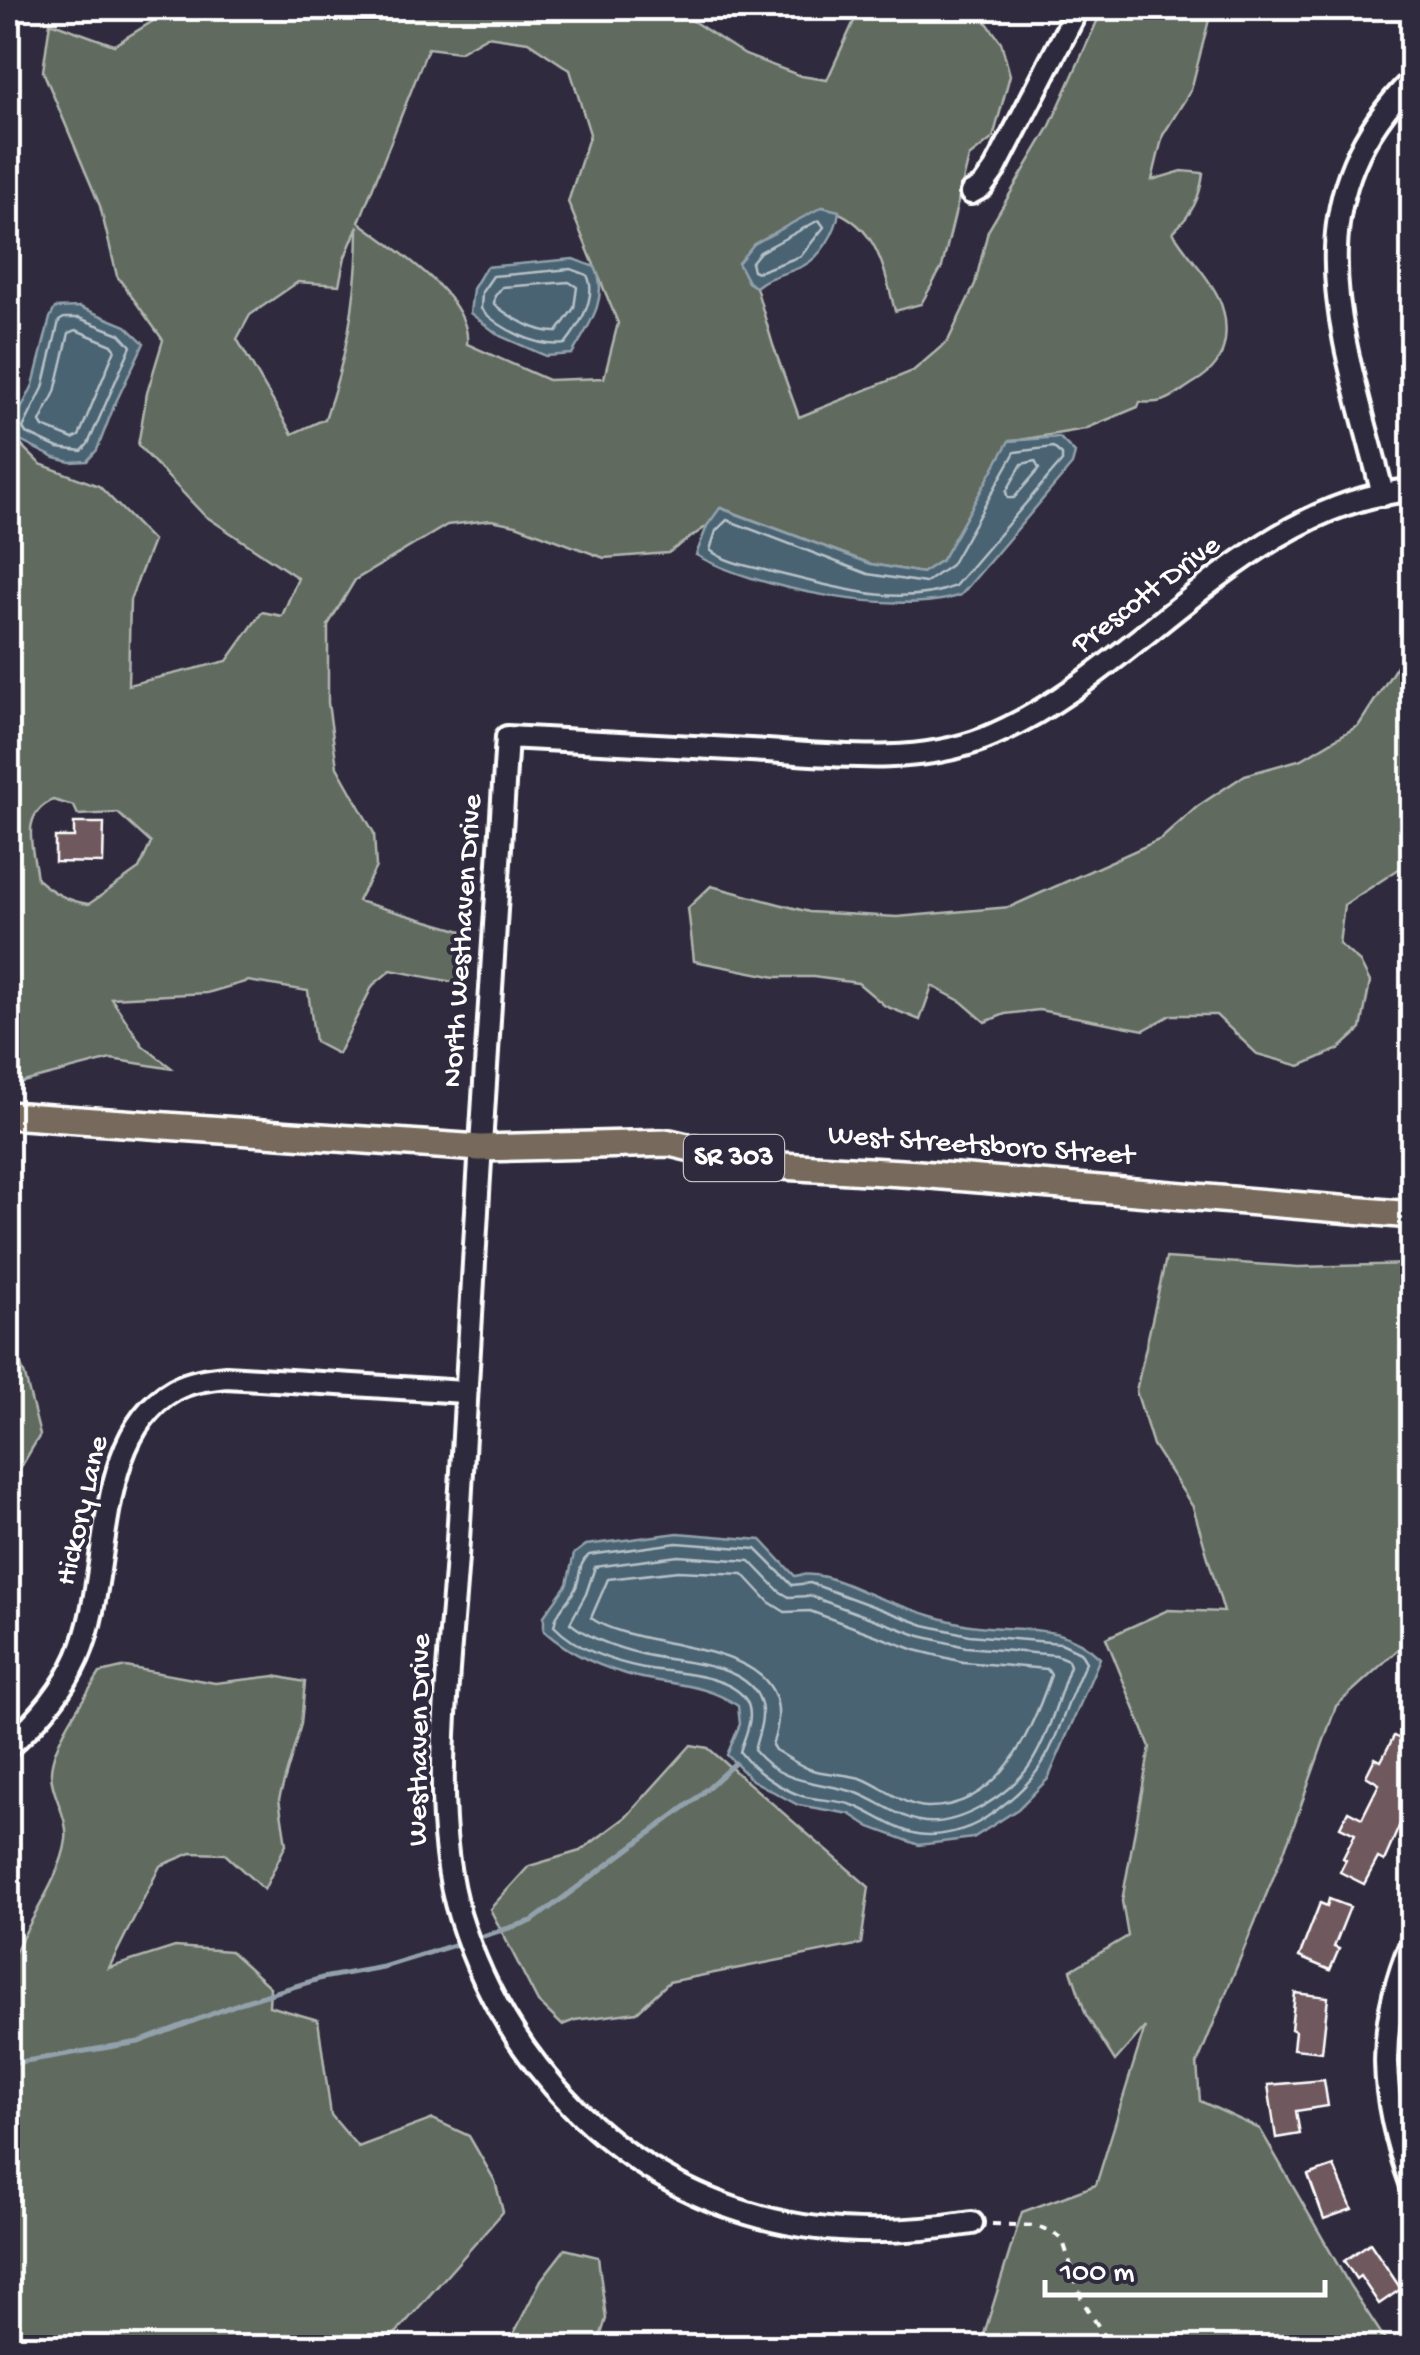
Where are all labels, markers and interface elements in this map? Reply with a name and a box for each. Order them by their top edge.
street label: Prescott Drive [1065,529,1228,664]
street label: North Westhaven Drive [436,793,492,1089]
street label: West Streetsboro Street [827,1119,1138,1175]
road number: SR 303 [684,1135,784,1181]
street label: Hickory Lane [50,1432,118,1589]
street label: Westhaven Drive [402,1633,440,1847]
scale bar [1045,2235,1325,2297]
text: 100 m [1059,2257,1135,2292]

